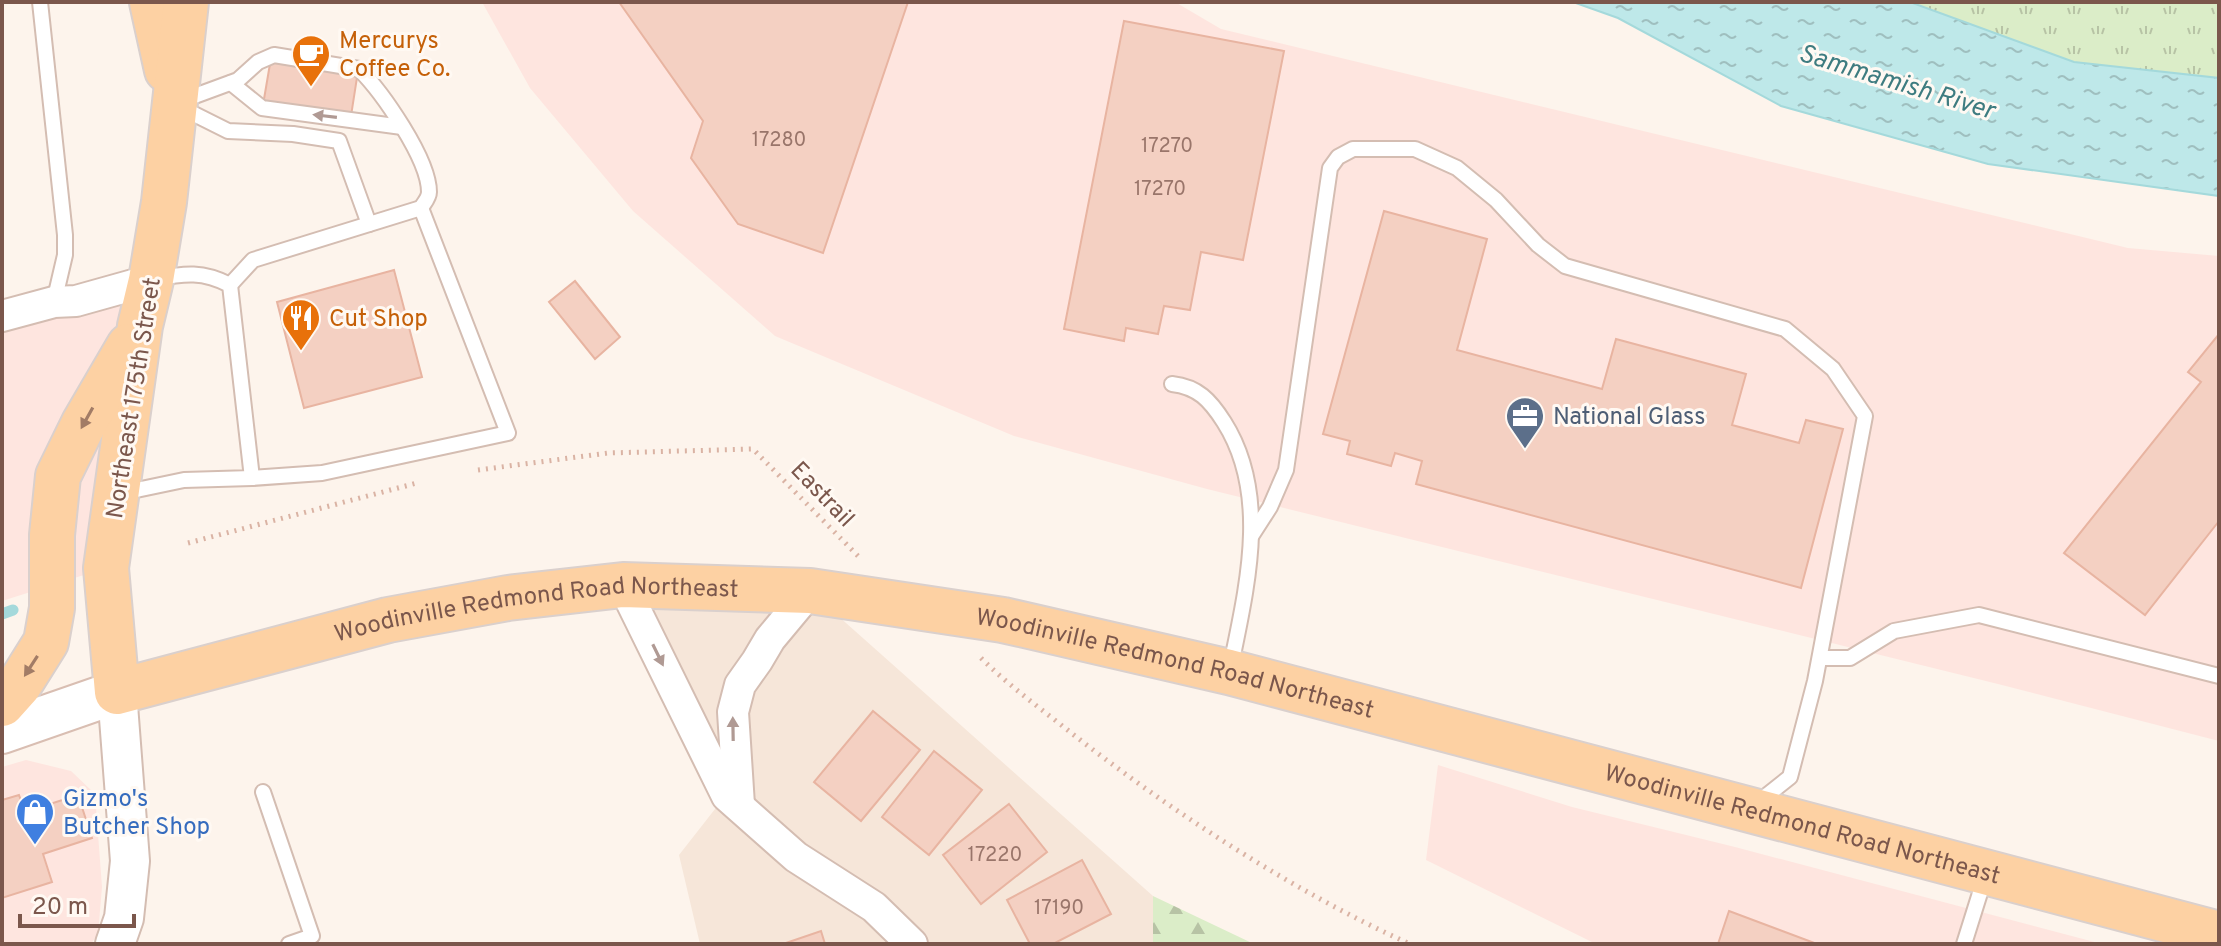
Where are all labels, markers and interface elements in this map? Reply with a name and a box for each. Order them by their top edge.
place label: Mercurys Coffee Co. [339,27,450,85]
cafe icon: Mercurys Coffee Co. [290,33,332,88]
water label: Sammamish River [1794,38,2000,129]
one-way arrow [312,109,337,122]
house number: 17280 [752,128,806,154]
house number: 17270 [1141,134,1193,160]
house number: 17270 [1134,177,1186,203]
street label: Northeast 175th Street [101,276,169,521]
restaurant icon: Cut Shop [280,297,322,352]
place label: Cut Shop [329,305,428,335]
office icon: National Glass [1504,395,1546,450]
place label: National Glass [1553,403,1706,433]
one-way arrow [80,407,94,430]
street label: Eastrail [783,456,860,535]
street label: Woodinville Redmond Road Northeast [331,572,739,651]
street label: Woodinville Redmond Road Northeast [974,603,1377,727]
one-way arrow [651,643,665,666]
one-way arrow [24,656,39,677]
one-way arrow [727,716,739,741]
street label: Woodinville Redmond Road Northeast [1601,759,2003,892]
place label: Gizmo's Butcher Shop [63,785,210,843]
shop icon: Gizmo's Butcher Shop [14,791,56,846]
house number: 17220 [968,843,1022,869]
scale bar [20,878,134,928]
text: 20 m [32,893,88,923]
house number: 17190 [1034,896,1084,922]

